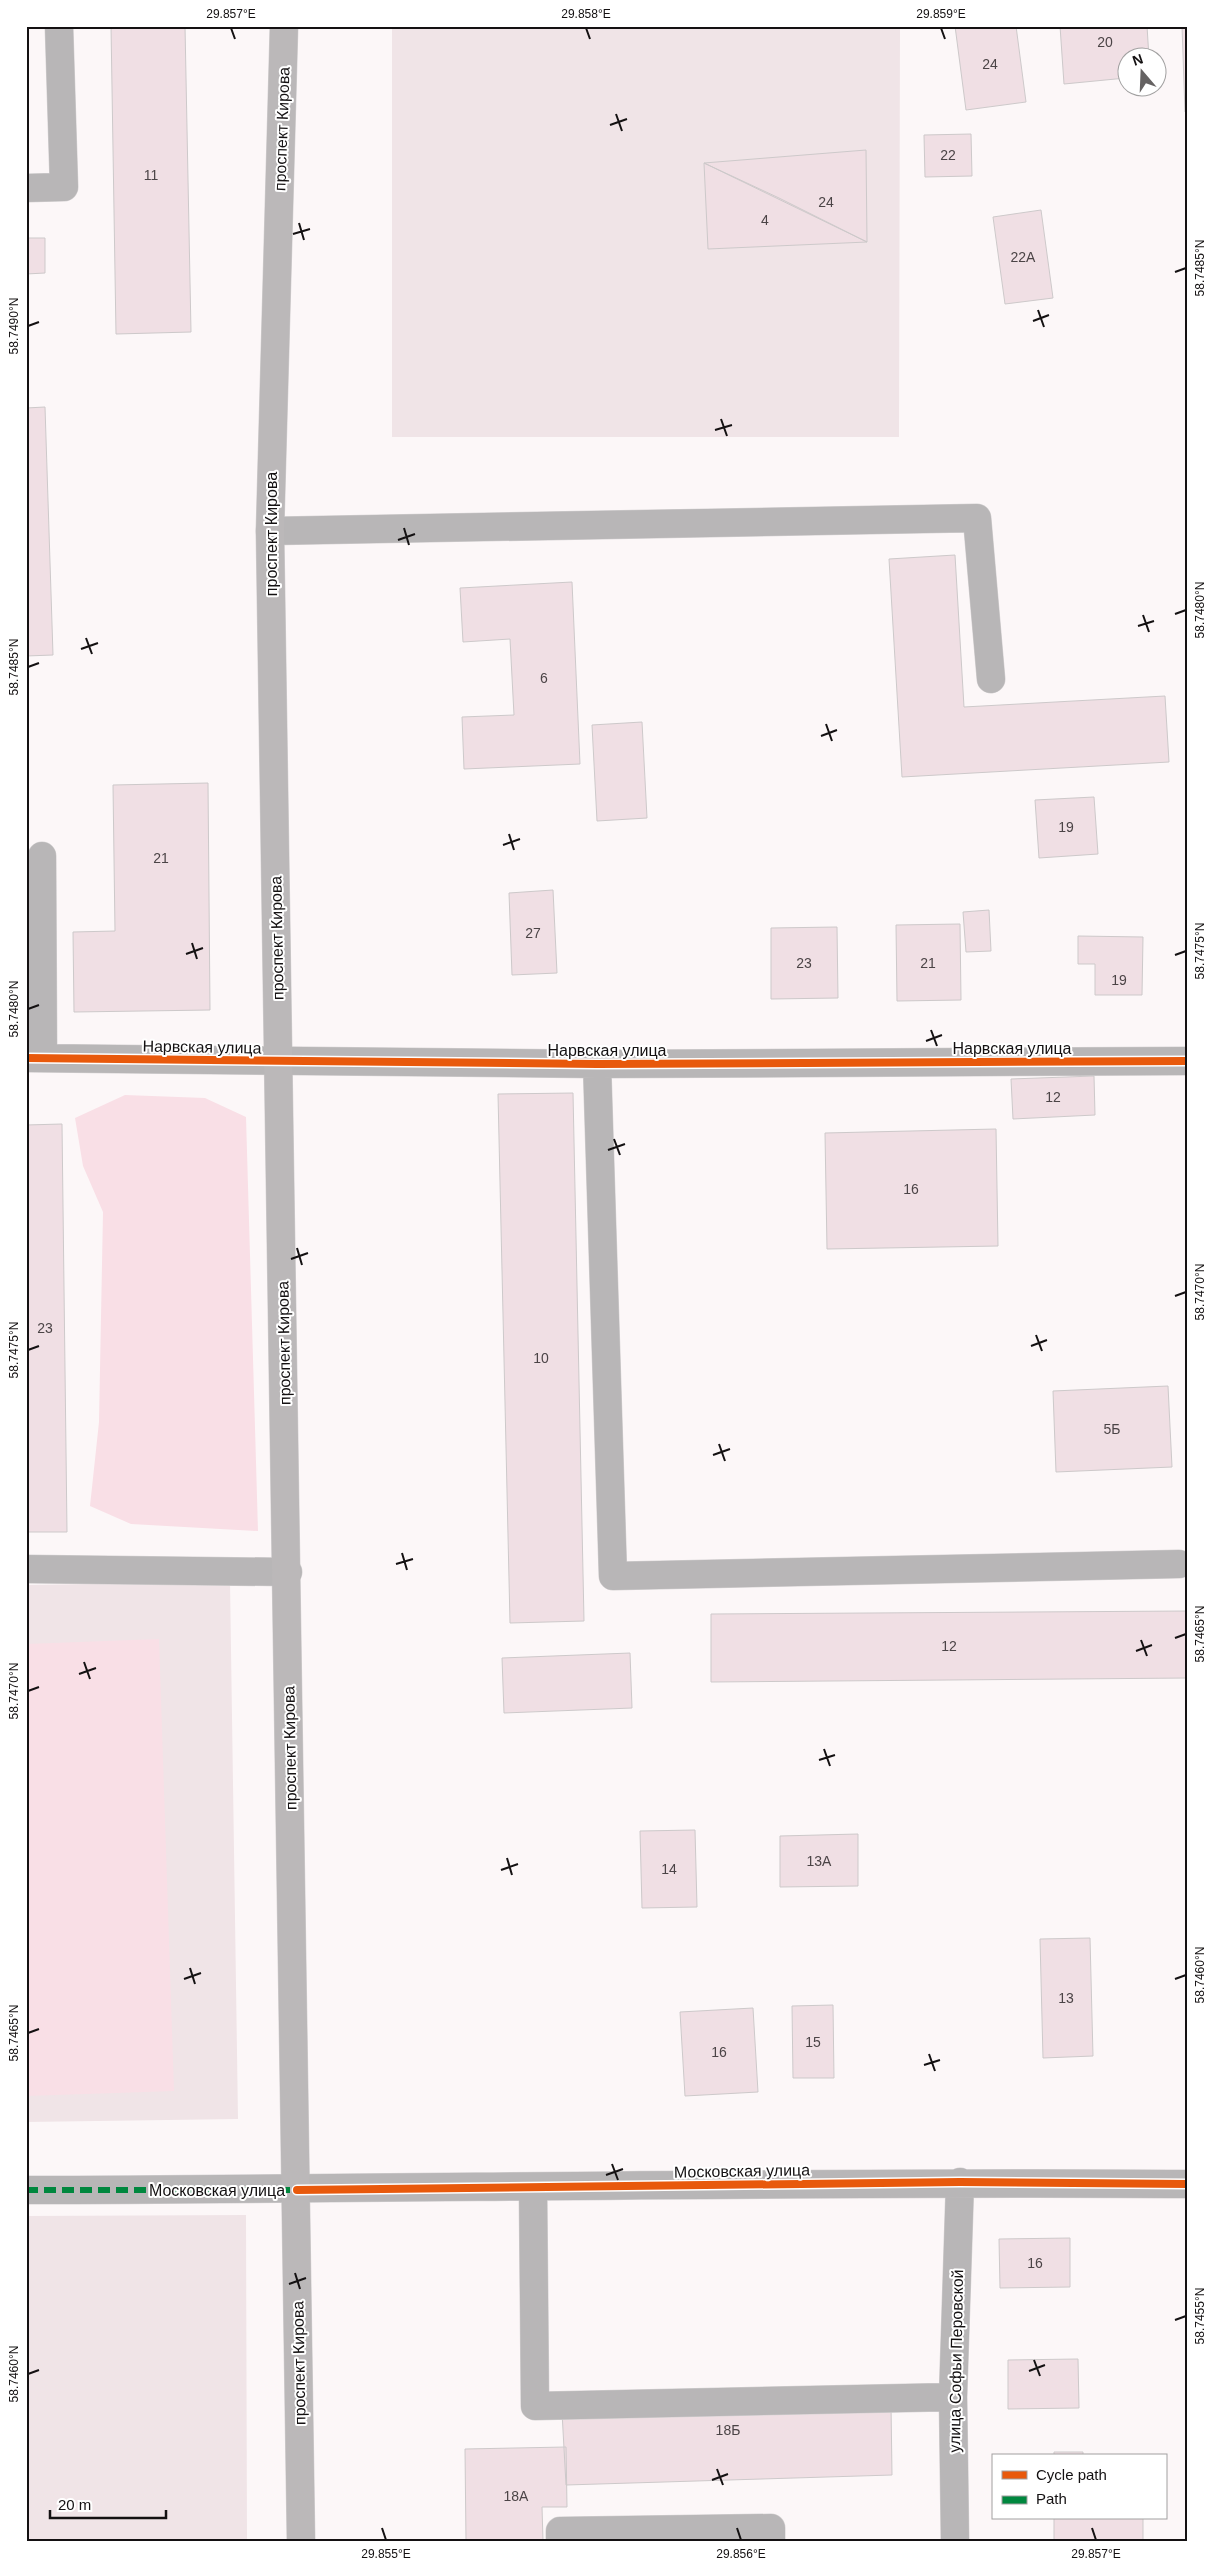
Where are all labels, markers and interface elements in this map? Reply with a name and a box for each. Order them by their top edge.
text: 29.857°E [206,7,256,21]
text: 29.858°E [561,7,611,21]
text: 29.859°E [916,7,966,21]
house number: 20 [1097,34,1113,50]
north arrow [1116,48,1166,98]
text: N [1130,50,1145,69]
house number: 24 [982,56,998,72]
street label: проспект Кирова [271,67,293,191]
house number: 22 [940,147,956,163]
house number: 11 [144,167,158,183]
house number: 24 [818,194,834,210]
house number: 4 [761,212,769,228]
text: 58.7485°N [1193,240,1207,296]
house number: 22А [1011,249,1036,265]
text: 58.7490°N [7,298,21,354]
street label: проспект Кирова [263,472,280,596]
text: 58.7480°N [1193,582,1207,638]
text: 58.7485°N [7,639,21,695]
house number: 6 [540,670,548,686]
house number: 19 [1058,819,1074,835]
house number: 21 [153,850,169,866]
street label: проспект Кирова [267,876,287,1000]
text: 58.7475°N [1193,923,1207,979]
house number: 27 [525,925,541,941]
house number: 23 [796,955,812,971]
house number: 21 [920,955,936,971]
house number: 19 [1111,972,1127,988]
text: 58.7480°N [7,981,21,1037]
street label: Нарвская улица [142,1037,262,1057]
street label: Нарвская улица [952,1040,1072,1057]
street label: Нарвская улица [547,1042,667,1059]
house number: 12 [1045,1089,1061,1105]
house number: 16 [903,1181,919,1197]
text: 58.7470°N [1193,1264,1207,1320]
street label: проспект Кирова [274,1281,294,1405]
house number: 23 [37,1320,53,1336]
text: 58.7475°N [7,1322,21,1378]
house number: 10 [533,1350,549,1366]
house number: 5Б [1104,1421,1120,1437]
text: 58.7465°N [1193,1606,1207,1662]
house number: 12 [941,1638,957,1654]
text: 58.7470°N [7,1663,21,1719]
street label: проспект Кирова [280,1686,300,1810]
house number: 13А [807,1853,832,1869]
house number: 14 [661,1861,677,1877]
text: 58.7460°N [1193,1947,1207,2003]
house number: 13 [1058,1990,1074,2006]
text: 58.7465°N [7,2005,21,2061]
house number: 15 [805,2034,821,2050]
house number: 16 [711,2044,727,2060]
street label: Московская улица [674,2161,810,2181]
street label: Московская улица [149,2182,285,2199]
house number: 16 [1027,2255,1043,2271]
street label: улица Софьи Перовской [946,2269,966,2453]
text: 58.7455°N [1193,2288,1207,2344]
street label: проспект Кирова [289,2301,309,2425]
text: 58.7460°N [7,2346,21,2402]
house number: 18Б [716,2422,740,2438]
legend [992,2454,1166,2520]
text: Cycle path [1036,2466,1107,2483]
scale bar [50,2487,166,2519]
house number: 18А [504,2488,529,2504]
text: Path [1036,2490,1067,2507]
text: 20 m [58,2496,91,2513]
text: 29.855°E [361,2547,411,2561]
text: 29.856°E [716,2547,766,2561]
text: 29.857°E [1071,2547,1121,2561]

